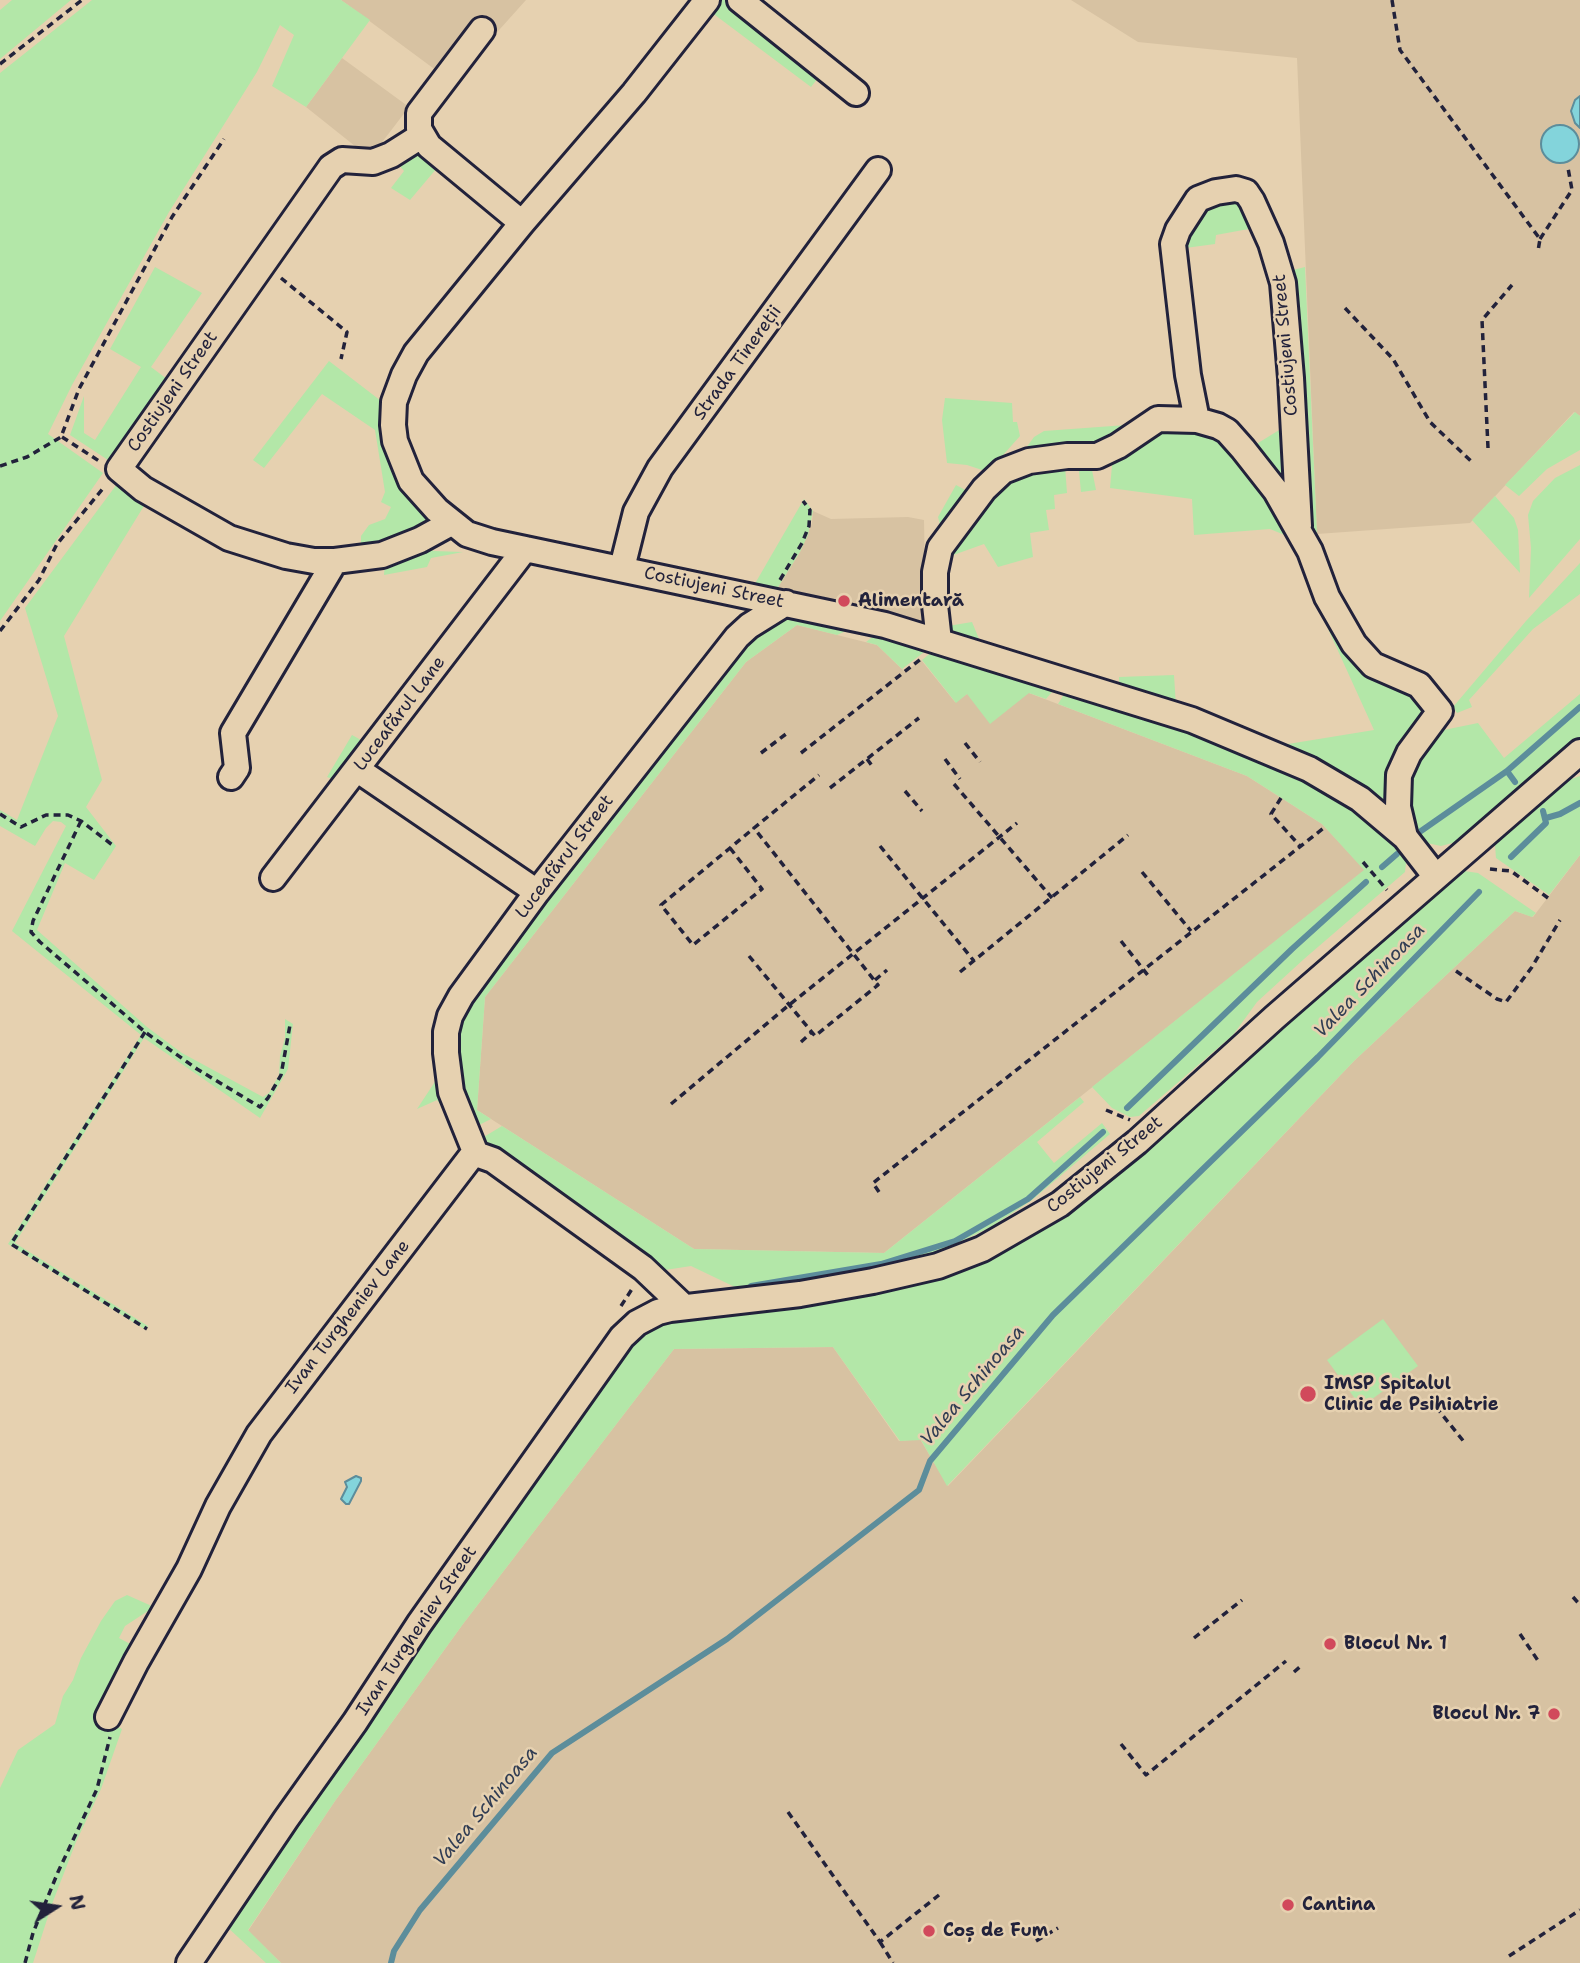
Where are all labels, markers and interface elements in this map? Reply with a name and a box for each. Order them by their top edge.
street label: Costiujeni Street [1269,273,1303,417]
street label: Strada Tinereții [689,302,787,424]
street label: Costiujeni Street [123,327,223,457]
street label: Costiujeni Street [642,563,786,613]
place label: Alimentară [858,590,964,612]
marker: Alimentară [836,593,852,609]
street label: Luceafărul Lane [350,652,450,776]
street label: Luceafărul Street [511,791,619,923]
water label: Valea Schinoasa [1310,919,1430,1043]
street label: Costiujeni Street [1043,1112,1167,1218]
street label: Ivan Turgheniev Lane [281,1236,415,1398]
water label: Valea Schinoasa [916,1321,1030,1451]
place label: IMSP Spitalul Clinic de Psihiatrie [1324,1373,1499,1416]
marker: IMSP Spitalul Clinic de Psihiatrie [1298,1384,1318,1404]
street label: Ivan Turgheniev Street [352,1542,482,1720]
place label: Blocul Nr. 1 [1344,1633,1447,1655]
marker: Blocul Nr. 1 [1322,1636,1338,1652]
place label: Blocul Nr. 7 [1432,1703,1540,1725]
marker: Blocul Nr. 7 [1546,1706,1562,1722]
water label: Valea Schinoasa [429,1742,543,1872]
north arrow [21,1872,91,1942]
text: N [63,1893,91,1912]
place label: Cantina [1302,1894,1375,1916]
marker: Cantina [1280,1897,1296,1913]
place label: Coș de Fum [943,1920,1048,1942]
marker: Coș de Fum [921,1923,937,1939]

